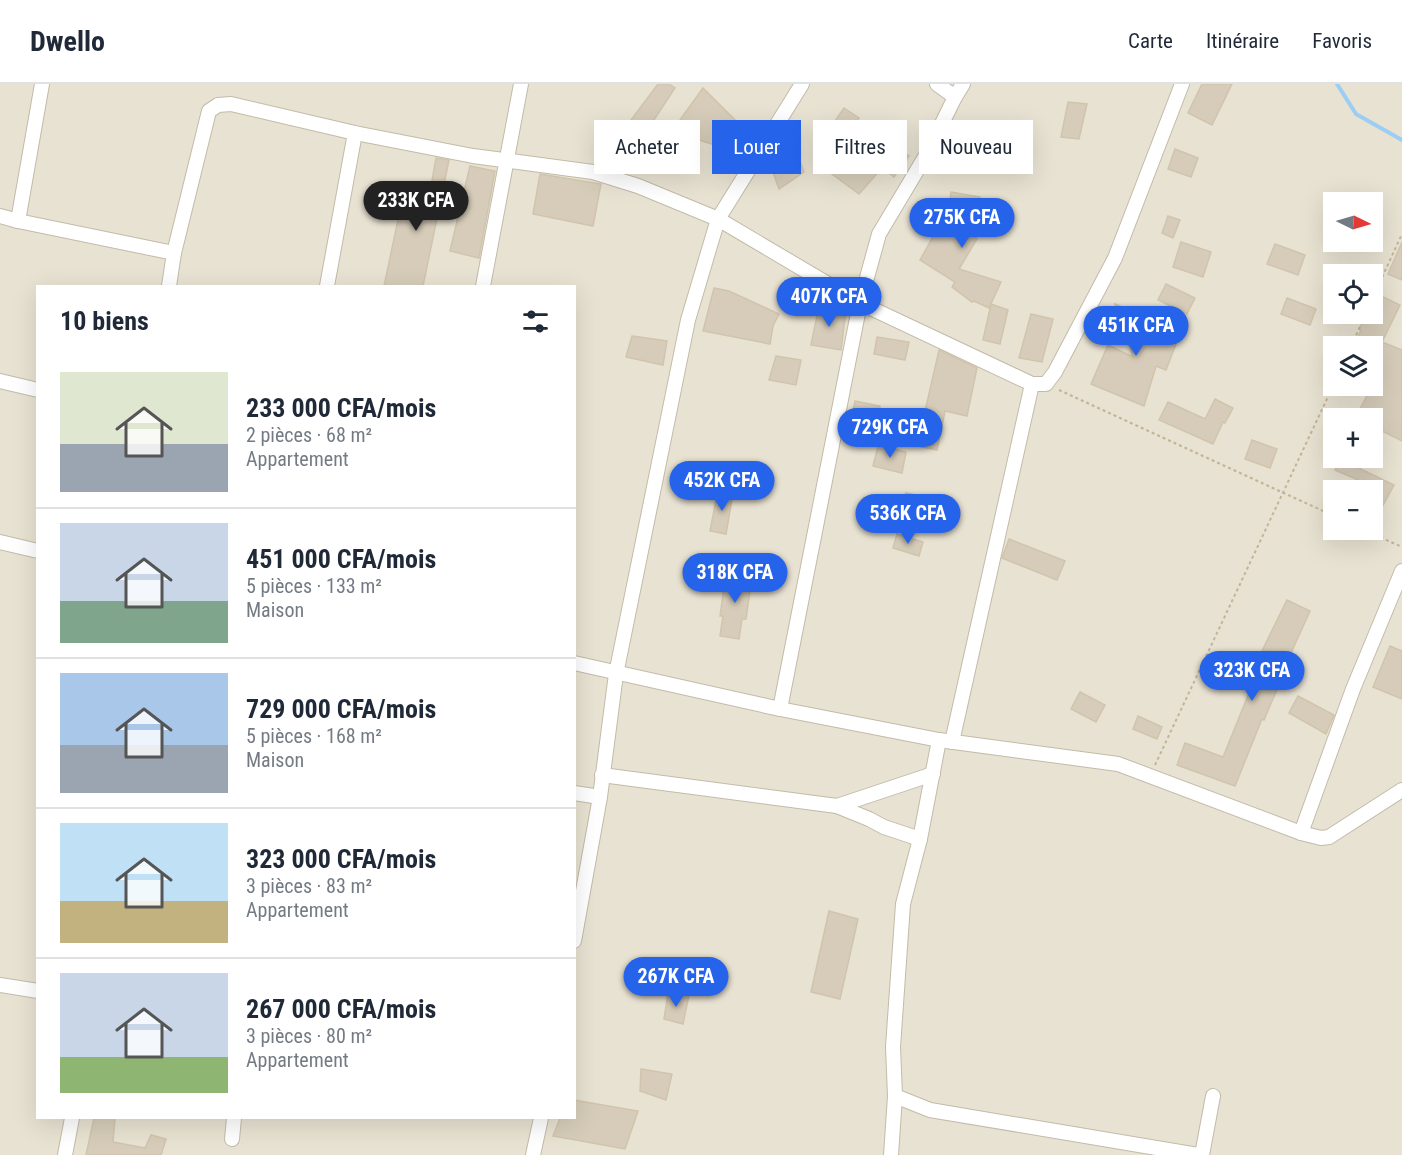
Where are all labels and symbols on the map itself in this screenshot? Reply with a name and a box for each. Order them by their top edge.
pin: 233K CFA [354,181,478,232]
north arrow [1323,192,1383,252]
pin: 275K CFA [900,198,1024,249]
pin: 407K CFA [767,277,891,328]
pin: 451K CFA [1074,306,1198,357]
pin: 729K CFA [828,408,952,459]
pin: 452K CFA [660,461,784,512]
pin: 536K CFA [846,494,970,545]
pin: 318K CFA [673,553,797,604]
pin: 323K CFA [1190,651,1314,702]
pin: 267K CFA [614,957,738,1008]

